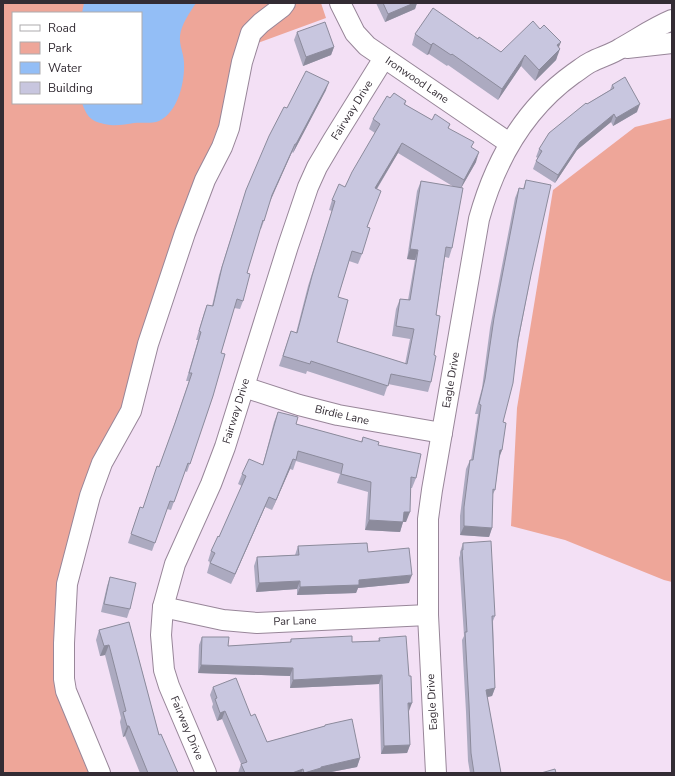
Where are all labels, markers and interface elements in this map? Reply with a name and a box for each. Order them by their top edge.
legend [12,12,142,104]
text: Road [48,20,76,36]
text: Park [48,40,73,56]
street label: Ironwood Lane [382,53,452,107]
text: Water [48,60,82,76]
street label: Fairway Drive [328,77,376,143]
text: Building [48,80,93,96]
street label: Eagle Drive [439,351,463,409]
street label: Fairway Drive [219,376,253,446]
street label: Birdie Lane [313,401,371,429]
street label: Par Lane [273,613,317,629]
street label: Eagle Drive [423,673,441,731]
street label: Fairway Drive [167,694,207,762]

